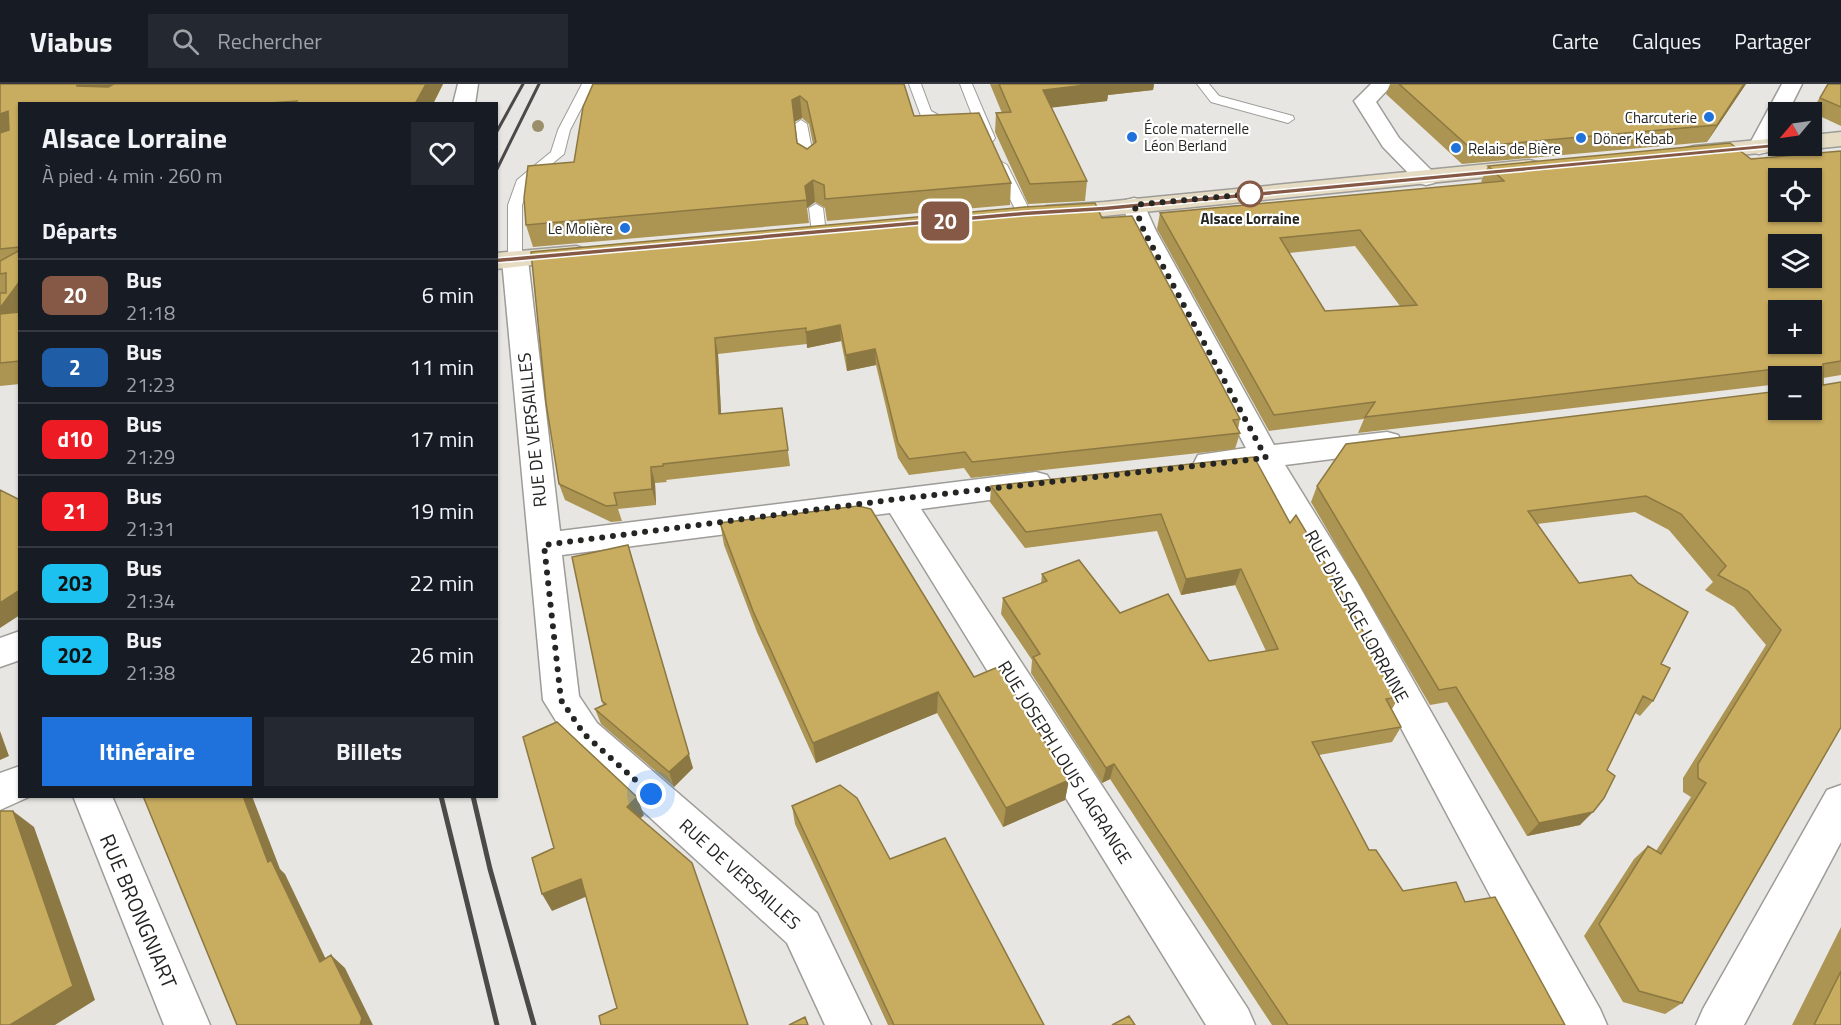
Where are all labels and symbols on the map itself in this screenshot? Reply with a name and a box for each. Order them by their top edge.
north arrow [1768,102,1822,156]
place label: Charcuterie [1625,106,1697,129]
marker: Charcuterie [1702,110,1716,124]
place label: École maternelle Léon Berland [1144,117,1249,157]
place label: Döner Kebab [1593,127,1674,150]
marker: École maternelle Léon Berland [1125,130,1139,144]
marker: Döner Kebab [1574,131,1588,145]
place label: Relais de Bière [1468,137,1561,160]
marker: Relais de Bière [1449,141,1463,155]
marker: Alsace Lorraine [1237,181,1263,207]
line badge: 20 [918,202,972,240]
place label: Alsace Lorraine [1200,207,1300,230]
place label: Le Molière [548,217,613,240]
marker: Le Molière [618,221,632,235]
street label: RUE DE VERSAILLES [510,351,554,509]
street label: RUE D'ALSACE LORRAINE [1298,525,1416,707]
street label: RUE JOSEPH LOUIS LAGRANGE [991,655,1139,869]
your location [636,779,666,809]
street label: RUE DE VERSAILLES [673,812,807,936]
street label: RUE BRONGNIART [92,829,186,993]

